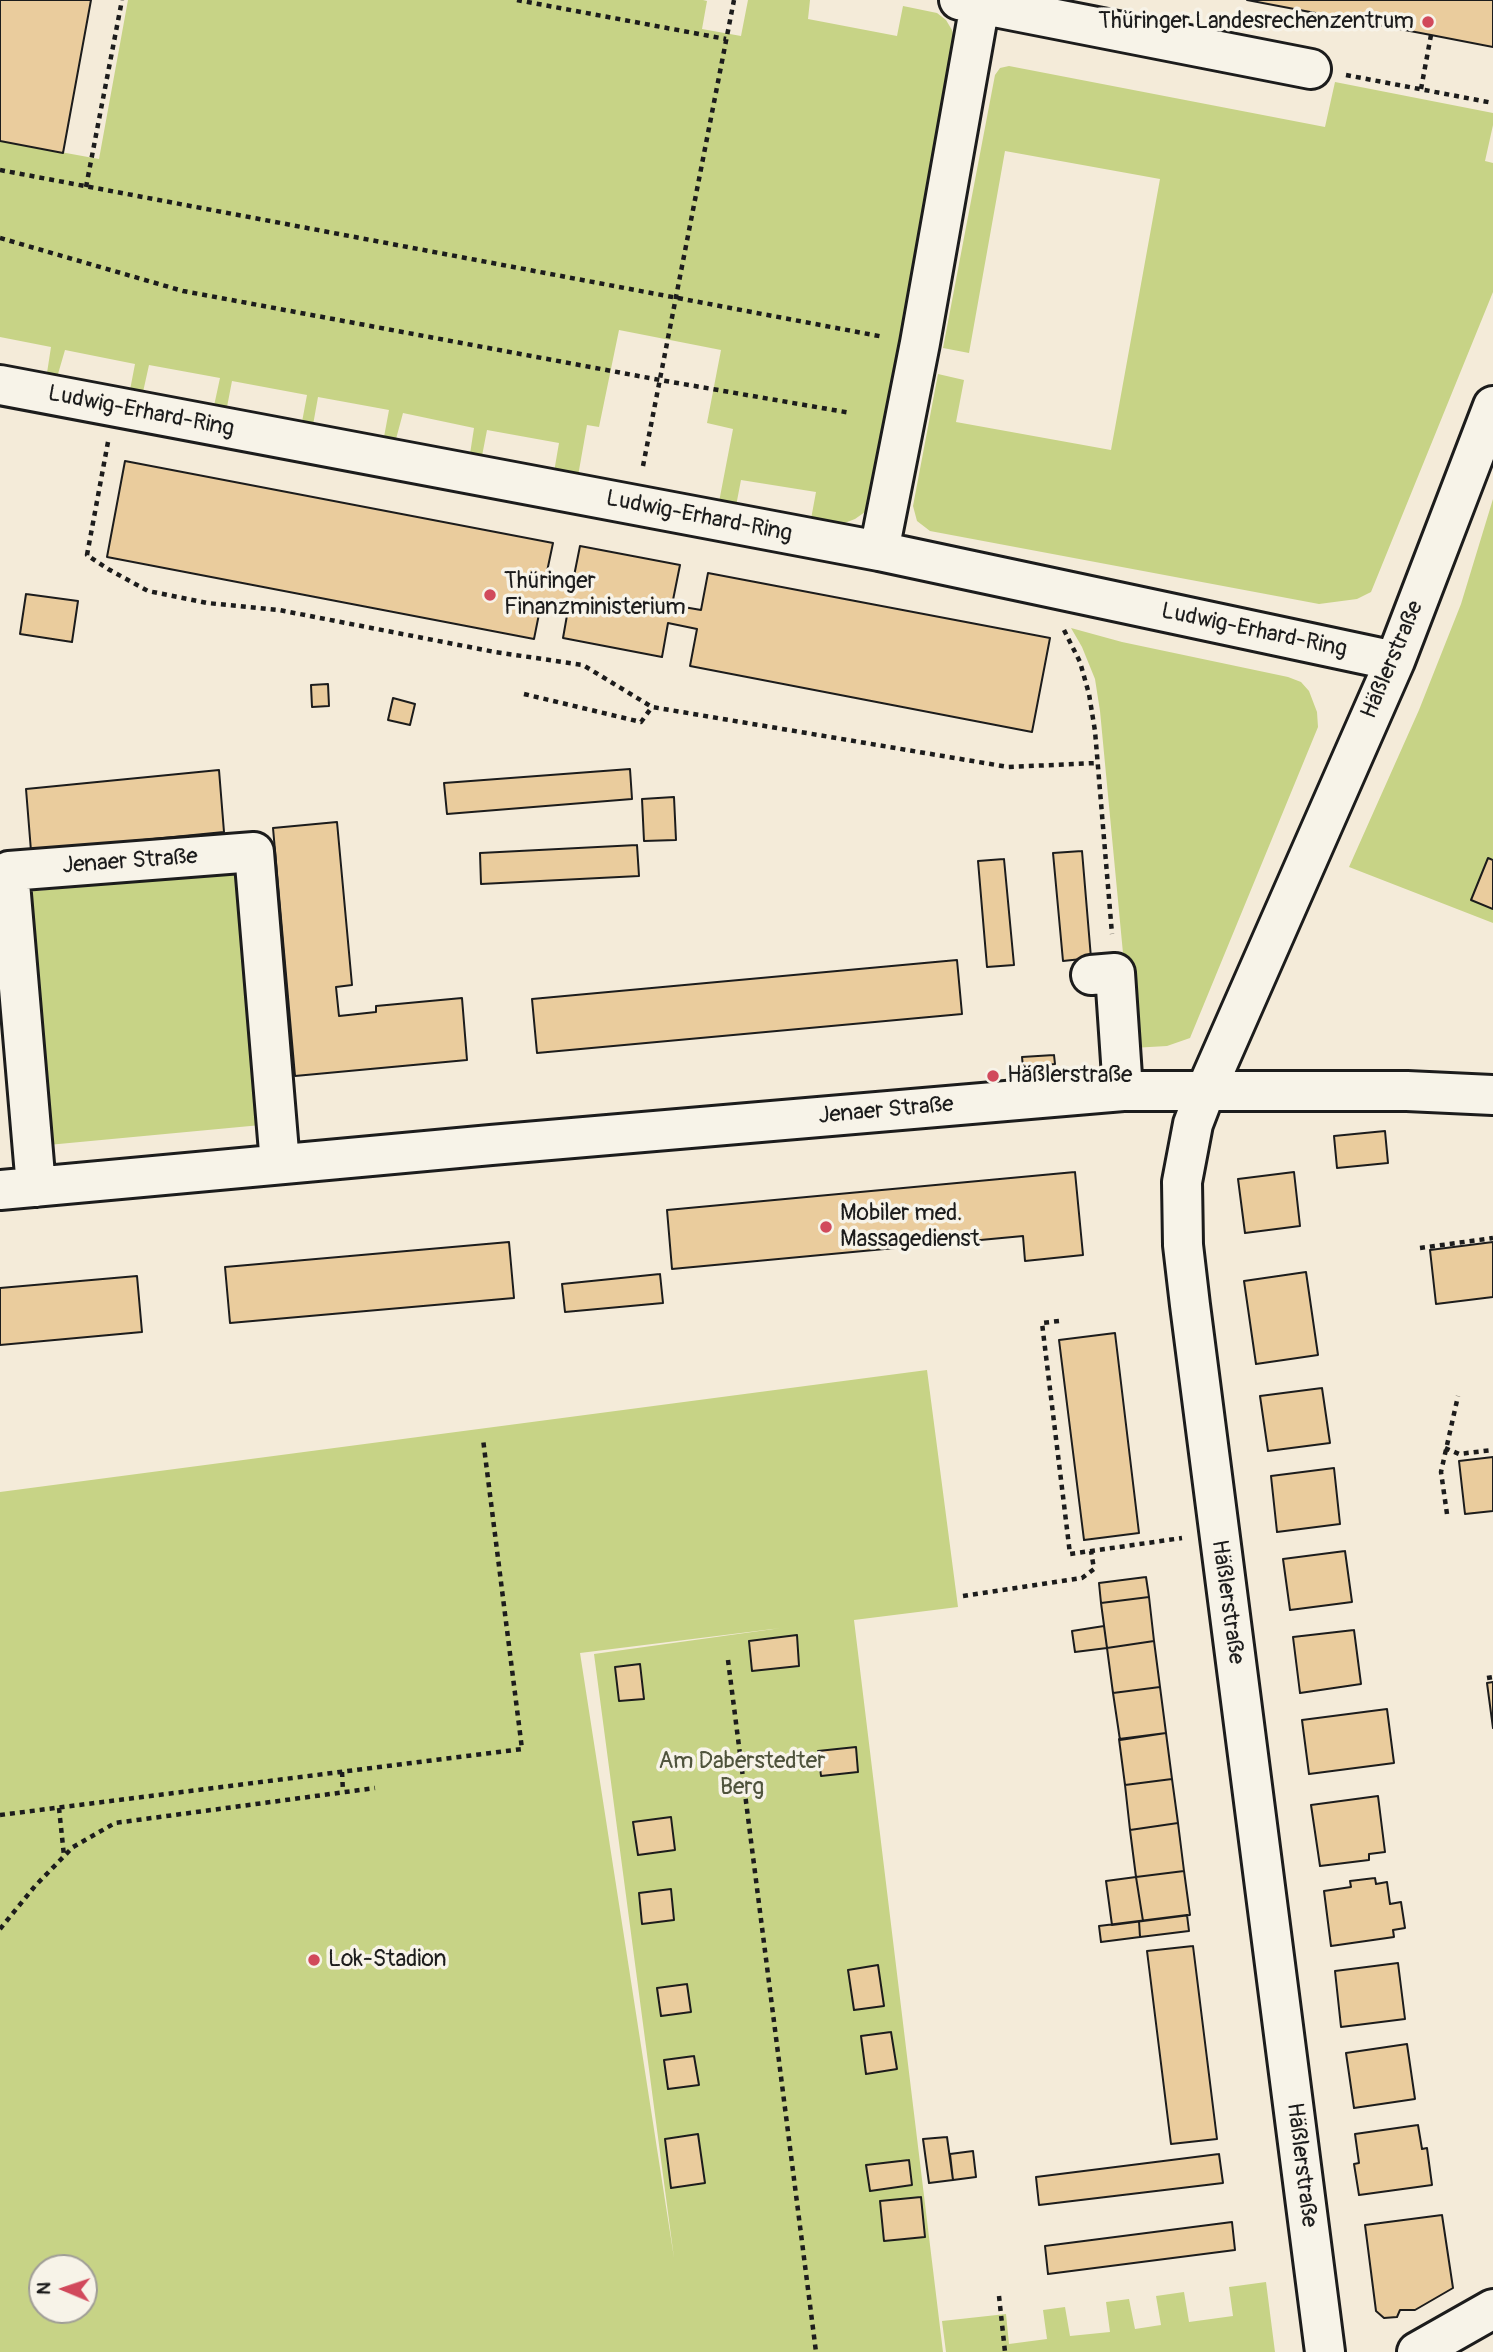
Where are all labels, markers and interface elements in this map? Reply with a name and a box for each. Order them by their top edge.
place label: Thüringer Landesrechenzentrum [1098,8,1414,36]
marker: Thüringer Landesrechenzentrum [1420,14,1436,30]
street label: Ludwig-Erhard-Ring [46,380,236,444]
street label: Ludwig-Erhard-Ring [604,485,794,549]
place label: Thüringer Finanzministerium [504,568,686,622]
marker: Thüringer Finanzministerium [482,587,498,603]
street label: Häßlerstraße [1356,597,1430,723]
street label: Ludwig-Erhard-Ring [1159,598,1349,664]
street label: Jenaer Straße [61,844,199,880]
place label: Häßlerstraße [1007,1062,1132,1090]
marker: Häßlerstraße [985,1068,1001,1084]
street label: Jenaer Straße [817,1091,955,1131]
place label: Mobiler med. Massagedienst [840,1200,980,1254]
marker: Mobiler med. Massagedienst [818,1219,834,1235]
street label: Häßlerstraße [1205,1538,1249,1666]
park label: Am Daberstedter Berg [659,1748,825,1802]
place label: Lok-Stadion [328,1946,447,1974]
marker: Lok-Stadion [306,1952,322,1968]
street label: Häßlerstraße [1280,2101,1322,2229]
north arrow [28,2254,98,2324]
text: N [32,2282,56,2295]

